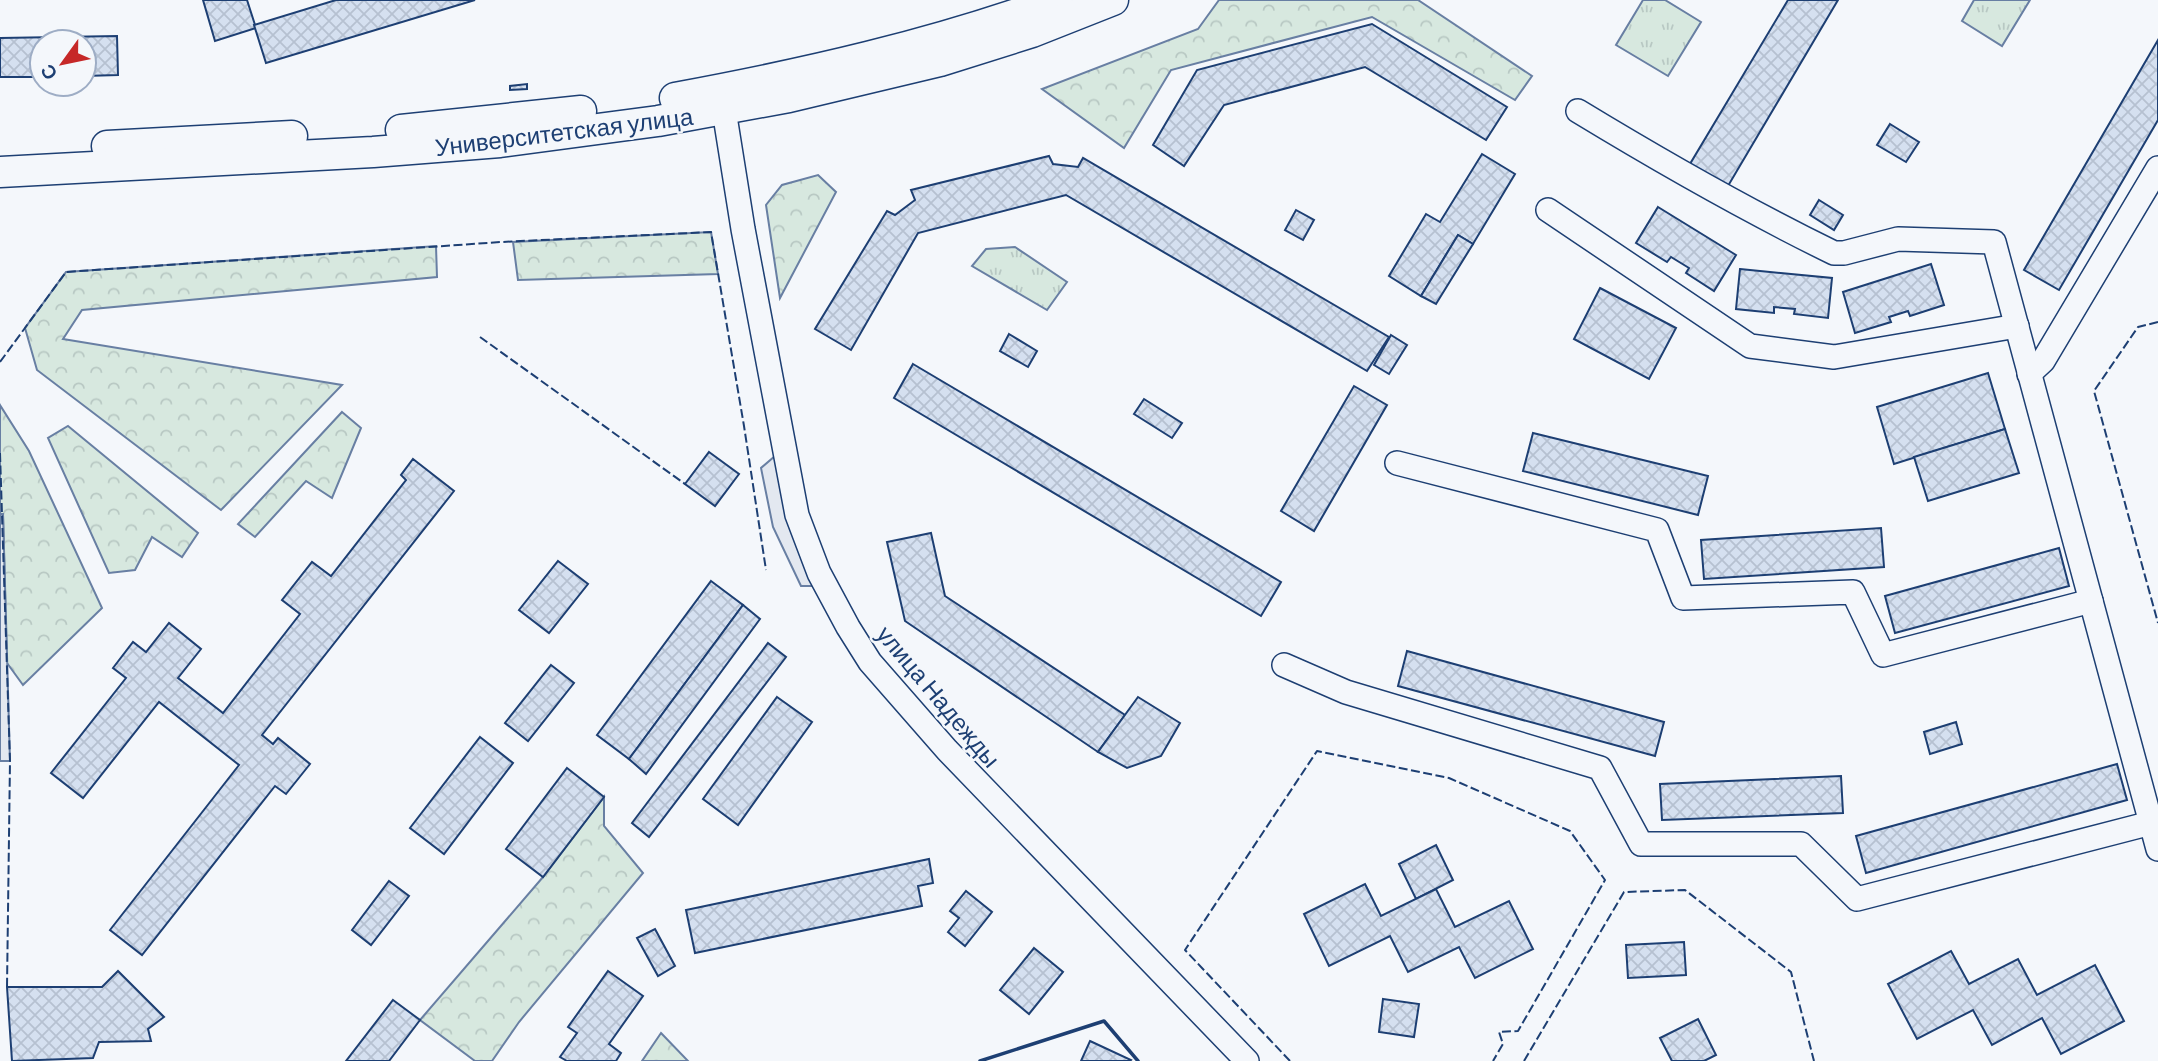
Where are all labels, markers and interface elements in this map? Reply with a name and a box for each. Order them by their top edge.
north arrow [28,28,98,98]
text: С [35,60,62,85]
street label: Университетская улица [433,101,695,161]
street label: улица Надежды [871,619,1007,773]

